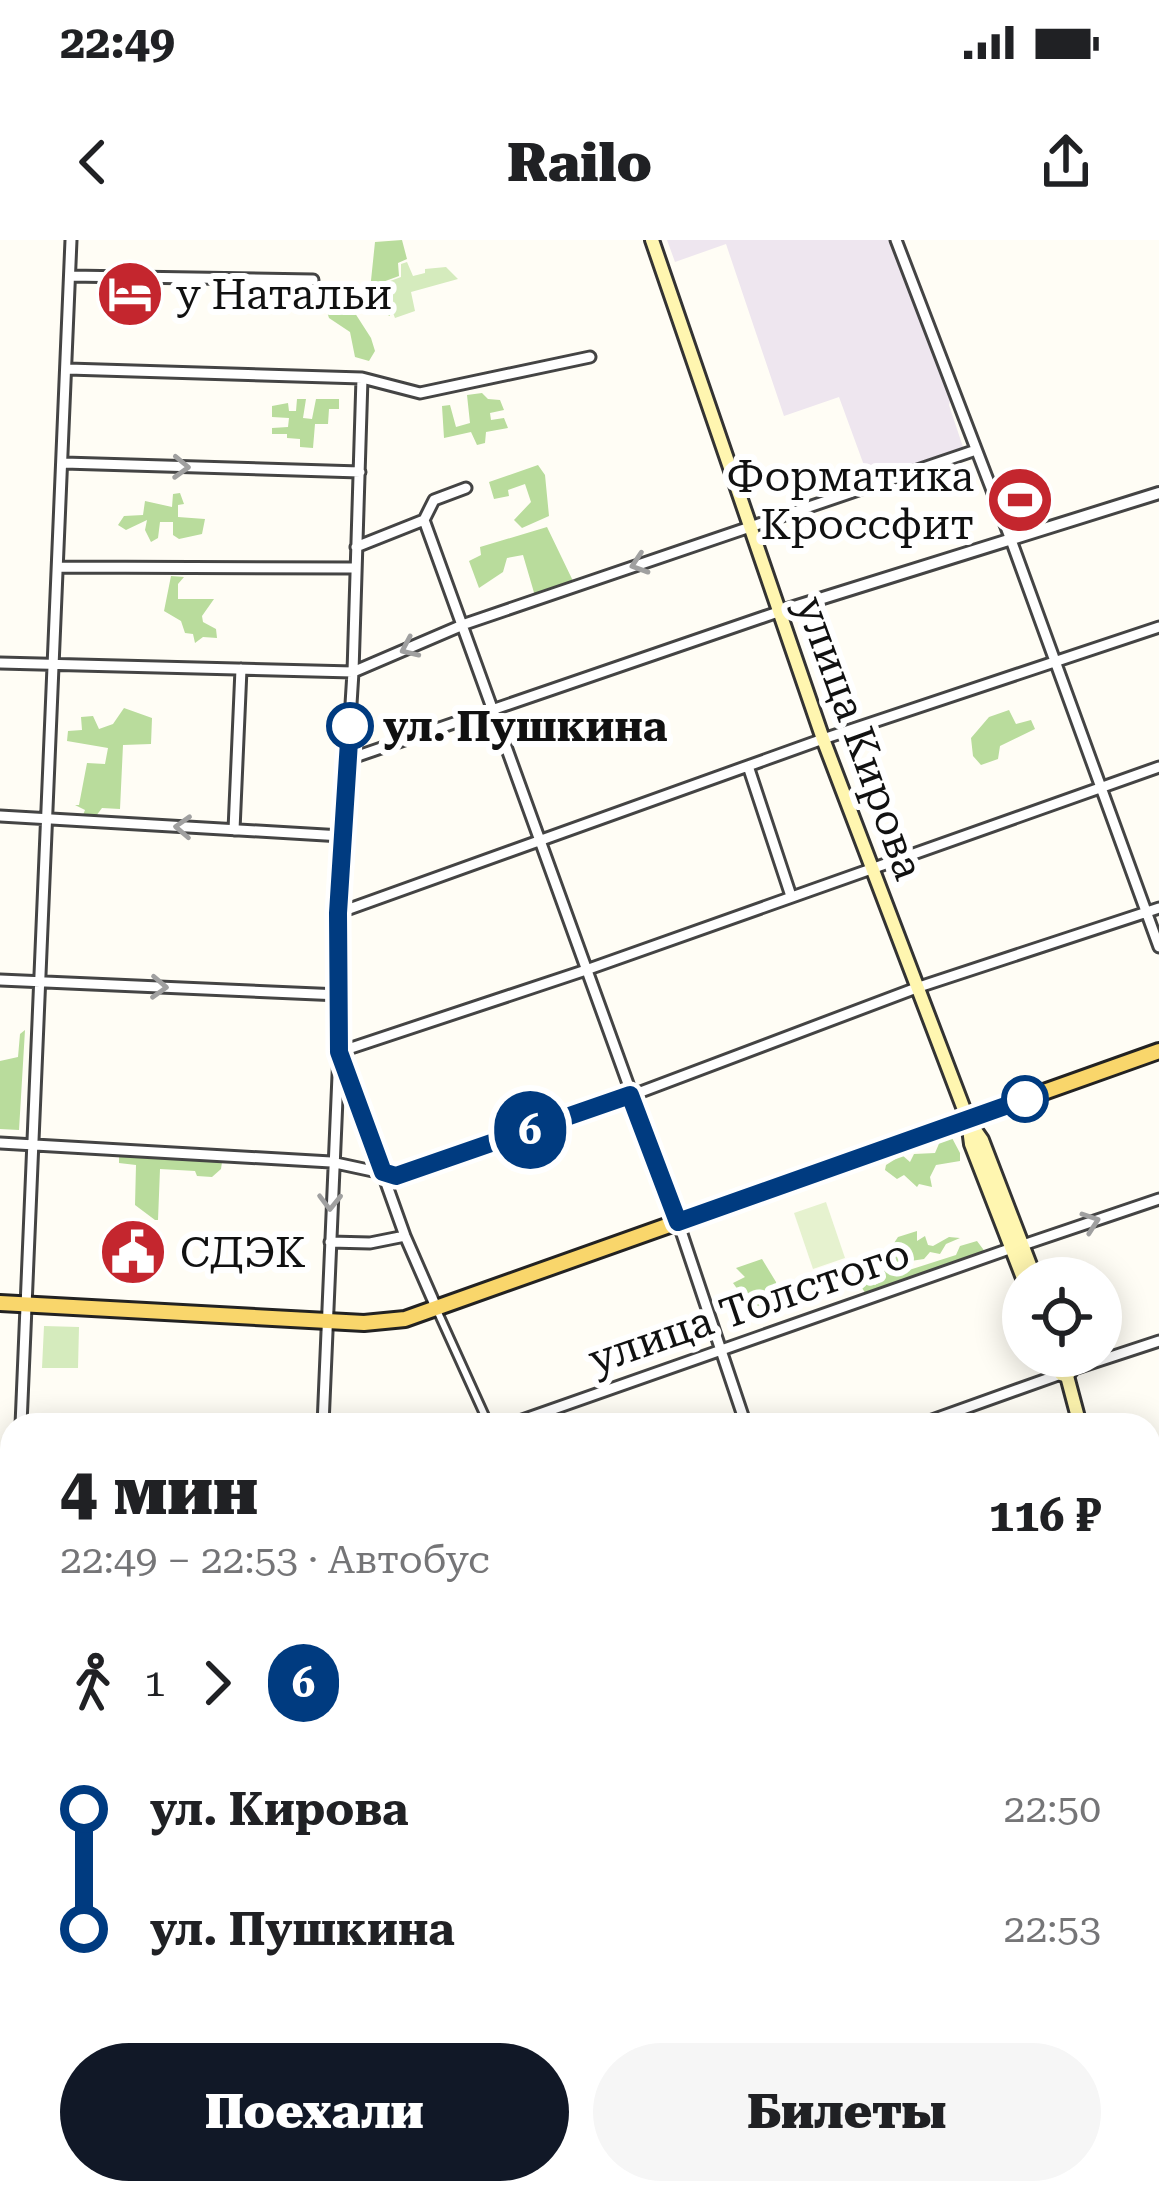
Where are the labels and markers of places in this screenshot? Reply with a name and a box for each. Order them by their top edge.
hotel icon: у Натальи [95,259,165,329]
place label: у Натальи [176,270,392,319]
place label: Форматика Кроссфит [727,452,974,549]
sports icon: Форматика Кроссфит [985,465,1055,535]
place label: ул. Пушкина [383,702,668,751]
marker: ул. Пушкина [328,704,372,748]
unlabelled marker [1003,1077,1047,1121]
public building icon: СДЭК [98,1217,168,1287]
place label: СДЭК [180,1228,306,1277]

